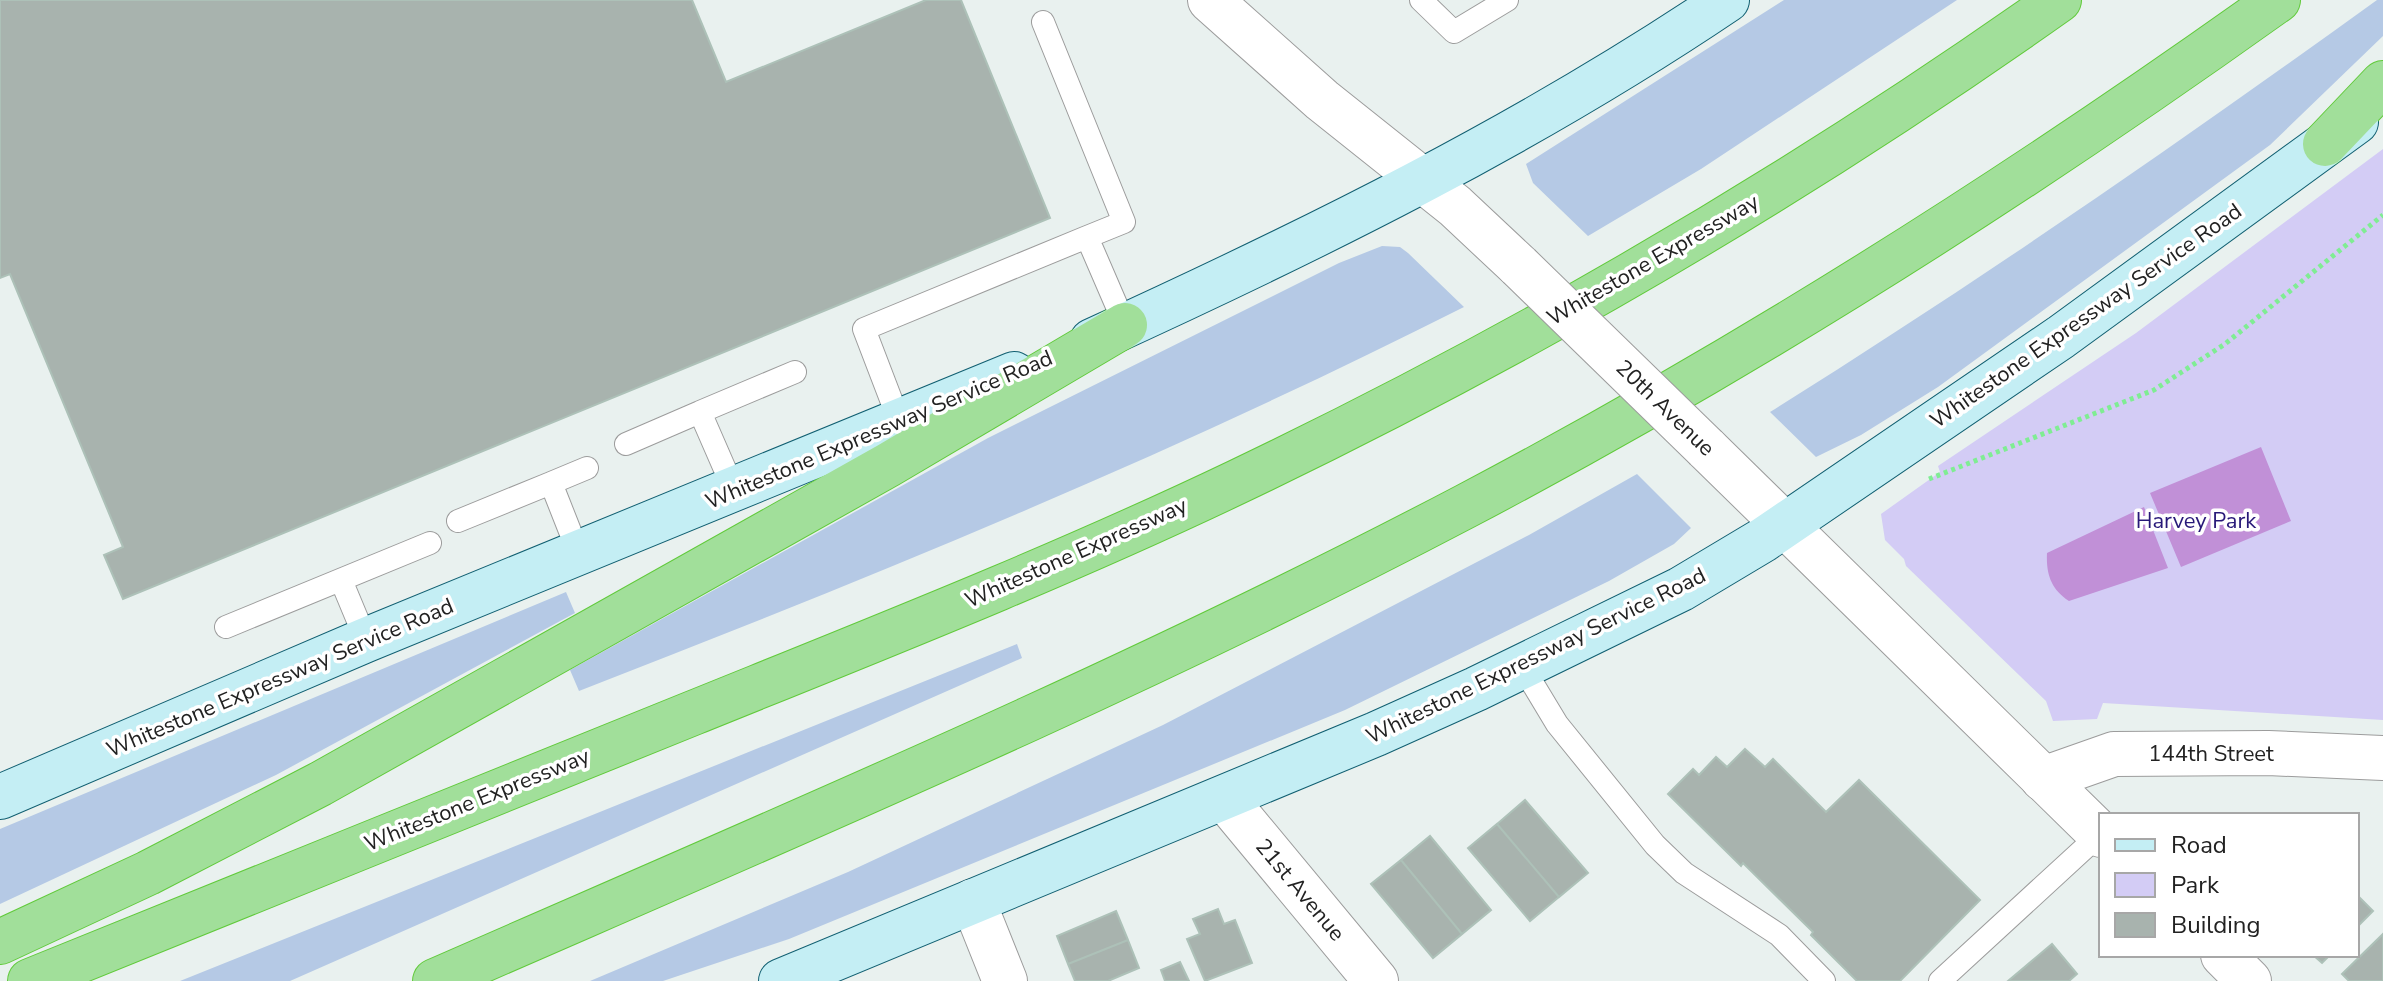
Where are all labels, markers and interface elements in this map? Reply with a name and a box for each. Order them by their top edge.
street label: Whitestone Expressway [1542,187,1765,333]
street label: Whitestone Expressway Service Road [1924,196,2248,436]
street label: Whitestone Expressway Service Road [701,343,1057,517]
street label: 20th Avenue [1609,353,1721,463]
street label: Whitestone Expressway [960,490,1192,616]
park label: Harvey Park [2136,506,2257,536]
street label: Whitestone Expressway Service Road [1361,560,1711,752]
street label: Whitestone Expressway Service Road [102,591,458,765]
street label: 144th Street [2148,739,2274,769]
street label: Whitestone Expressway [360,741,595,859]
legend [2099,813,2359,957]
text: Road [2171,829,2227,861]
street label: 21st Avenue [1248,832,1352,948]
text: Park [2171,869,2220,901]
text: Building [2171,909,2261,941]

